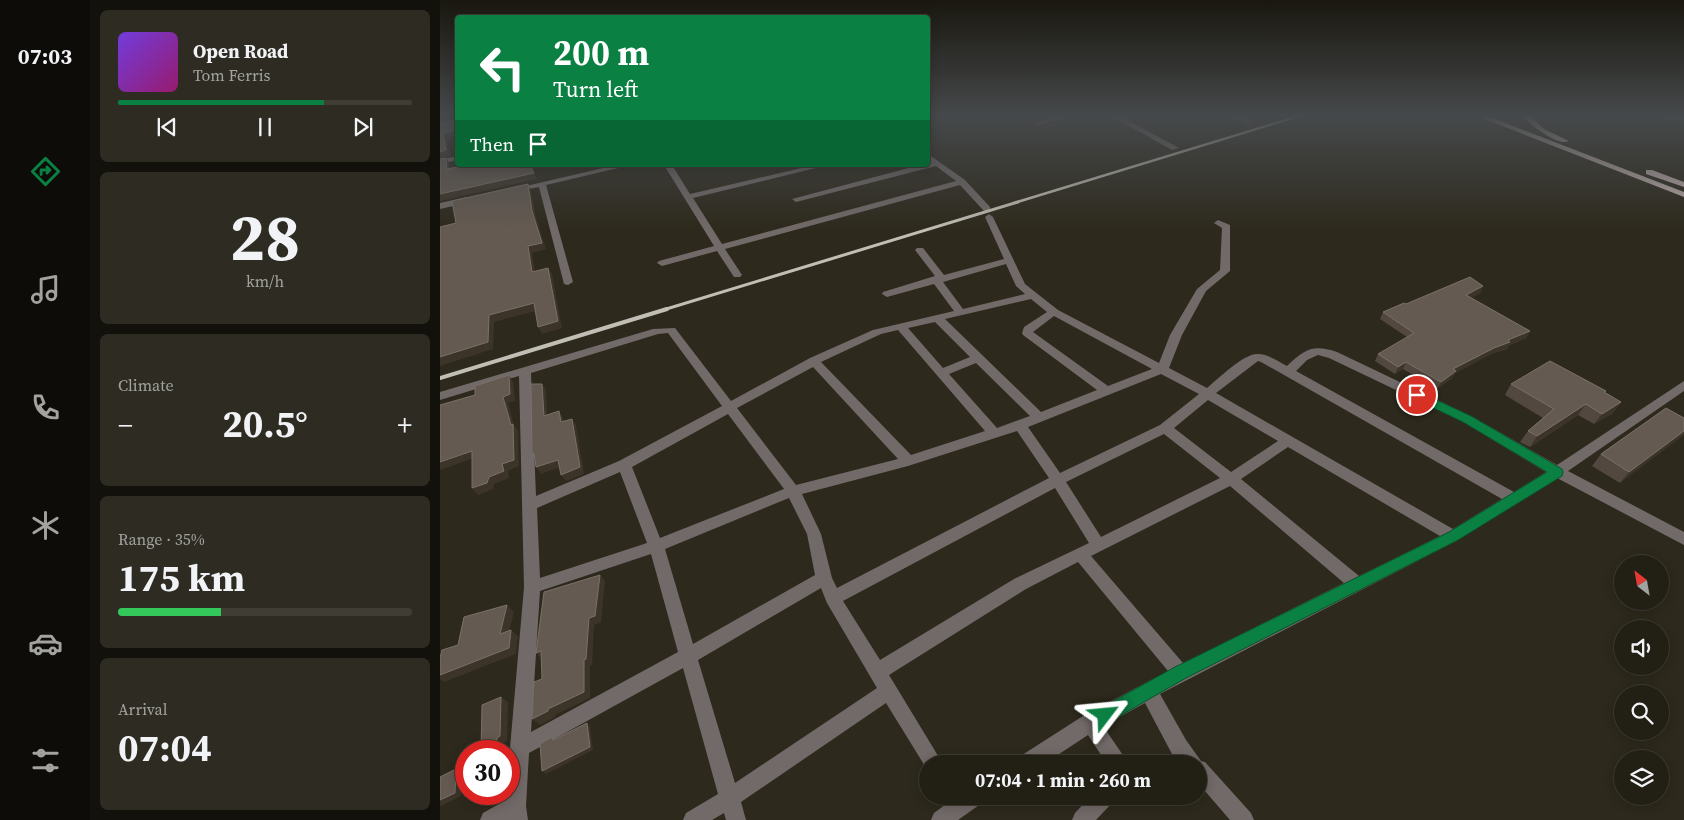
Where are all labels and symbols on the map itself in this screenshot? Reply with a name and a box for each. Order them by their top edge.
pin [1396,374,1438,416]
north arrow [1614,555,1669,610]
position arrow [1078,688,1130,740]
speed limit sign: 30 [455,740,520,805]

